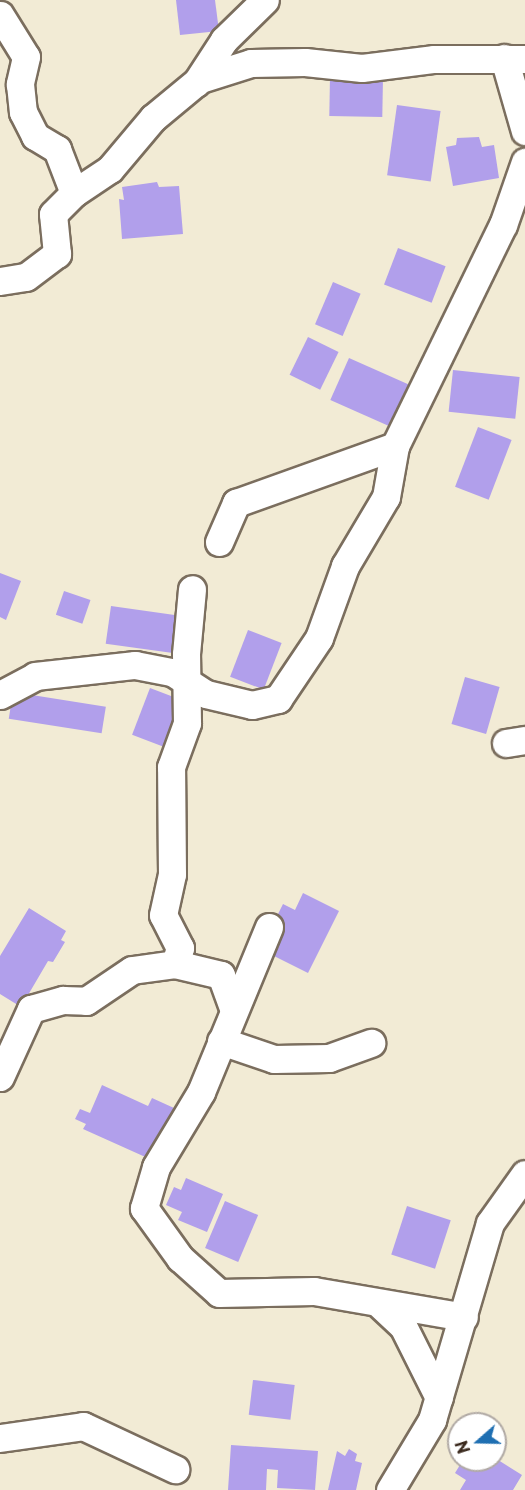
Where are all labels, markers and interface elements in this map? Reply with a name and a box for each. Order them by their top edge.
north arrow [447,1412,507,1472]
text: N [449,1437,475,1458]

